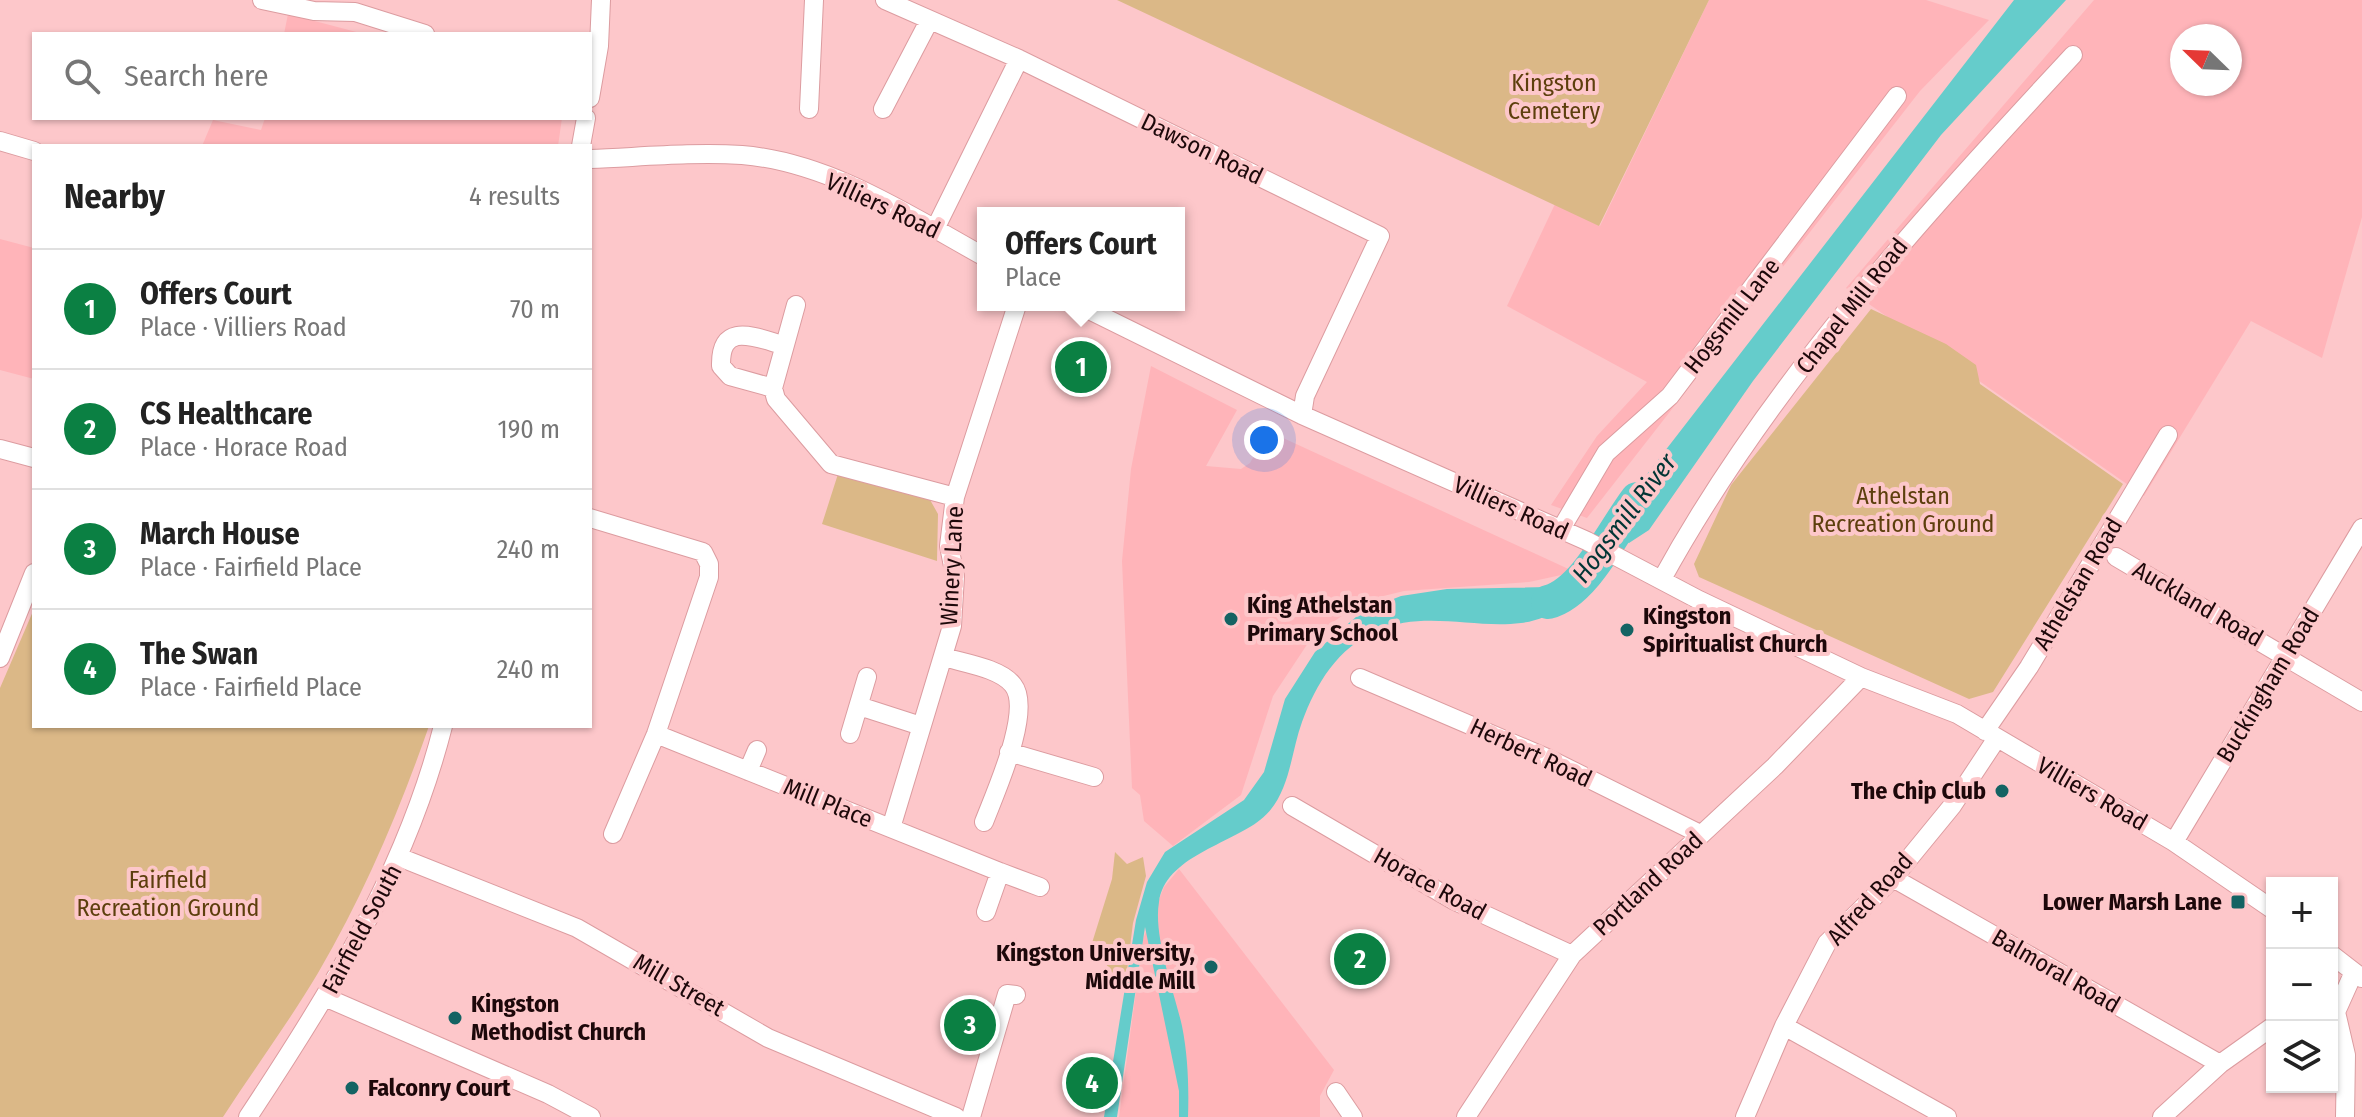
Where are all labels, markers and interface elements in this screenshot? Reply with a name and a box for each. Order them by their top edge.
north arrow [2170,24,2242,96]
search box [32,32,592,120]
icon: search [60,54,104,98]
text: Search here [124,58,269,94]
park label: Kingston Cemetery [1508,69,1600,125]
street label: Dawson Road [1137,107,1267,191]
street label: Villiers Road [822,167,944,245]
text: Nearby [64,176,165,217]
text: 4 results [469,181,560,212]
popup [977,207,1185,311]
text: Offers Court [1005,226,1157,262]
street label: Chapel Mill Road [1790,233,1914,379]
street label: Hogsmill Lane [1678,253,1786,379]
text: Place [1005,262,1061,293]
text: Offers Court [140,276,292,312]
text: 1 [85,294,96,325]
text: 70 m [510,294,560,325]
text: Place · Villiers Road [140,312,347,343]
pin: 1 [1055,337,1107,397]
text: CS Healthcare [140,396,313,432]
text: 2 [84,414,96,445]
text: 190 m [498,414,560,445]
your location [1244,420,1284,460]
text: Place · Horace Road [140,432,348,463]
water label: Hogsmill River [1566,447,1684,589]
street label: Villiers Road [1449,470,1573,546]
park label: Athelstan Recreation Ground [1812,482,1994,538]
street label: Winery Lane [935,505,969,627]
street label: Athelstan Road [2028,513,2128,655]
text: March House [140,516,300,552]
text: 3 [84,534,96,565]
text: 240 m [497,534,560,565]
text: Place · Fairfield Place [140,552,362,583]
street label: Auckland Road [2128,555,2268,653]
place label: King Athelstan Primary School [1247,591,1398,647]
place label: Kingston Spiritualist Church [1643,602,1828,658]
street label: Buckingham Road [2211,603,2325,767]
marker: King Athelstan Primary School [1222,610,1240,628]
marker: Kingston Spiritualist Church [1618,621,1636,639]
text: The Swan [140,636,258,672]
text: 4 [83,654,97,685]
text: 240 m [497,654,560,685]
text: Place · Fairfield Place [140,672,362,703]
street label: Herbert Road [1466,713,1596,793]
street label: Villiers Road [2032,751,2152,837]
street label: Mill Place [779,773,877,833]
place label: The Chip Club [1851,777,1986,805]
marker: The Chip Club [1993,782,2011,800]
street label: Portland Road [1588,826,1708,942]
street label: Horace Road [1369,842,1491,926]
street label: Alfred Road [1821,847,1919,951]
street label: Fairfield South [316,860,408,998]
park label: Fairfield Recreation Ground [77,866,259,922]
map controls [2266,877,2338,1093]
button: + [2266,877,2338,949]
place label: Lower Marsh Lane [2043,888,2222,916]
marker: Lower Marsh Lane [2229,893,2247,911]
street label: Balmoral Road [1987,923,2125,1019]
pin: 2 [1334,929,1386,989]
place label: Kingston University, Middle Mill [996,939,1195,995]
street label: Mill Street [629,948,730,1022]
button: − [2266,949,2338,1021]
marker: Kingston University, Middle Mill [1202,958,1220,976]
place label: Kingston Methodist Church [471,990,646,1046]
pin: 3 [944,995,996,1055]
marker: Kingston Methodist Church [446,1009,464,1027]
button: layers [2266,1021,2338,1093]
pin: 4 [1066,1053,1118,1113]
place label: Falconry Court [368,1074,511,1102]
marker: Falconry Court [343,1079,361,1097]

